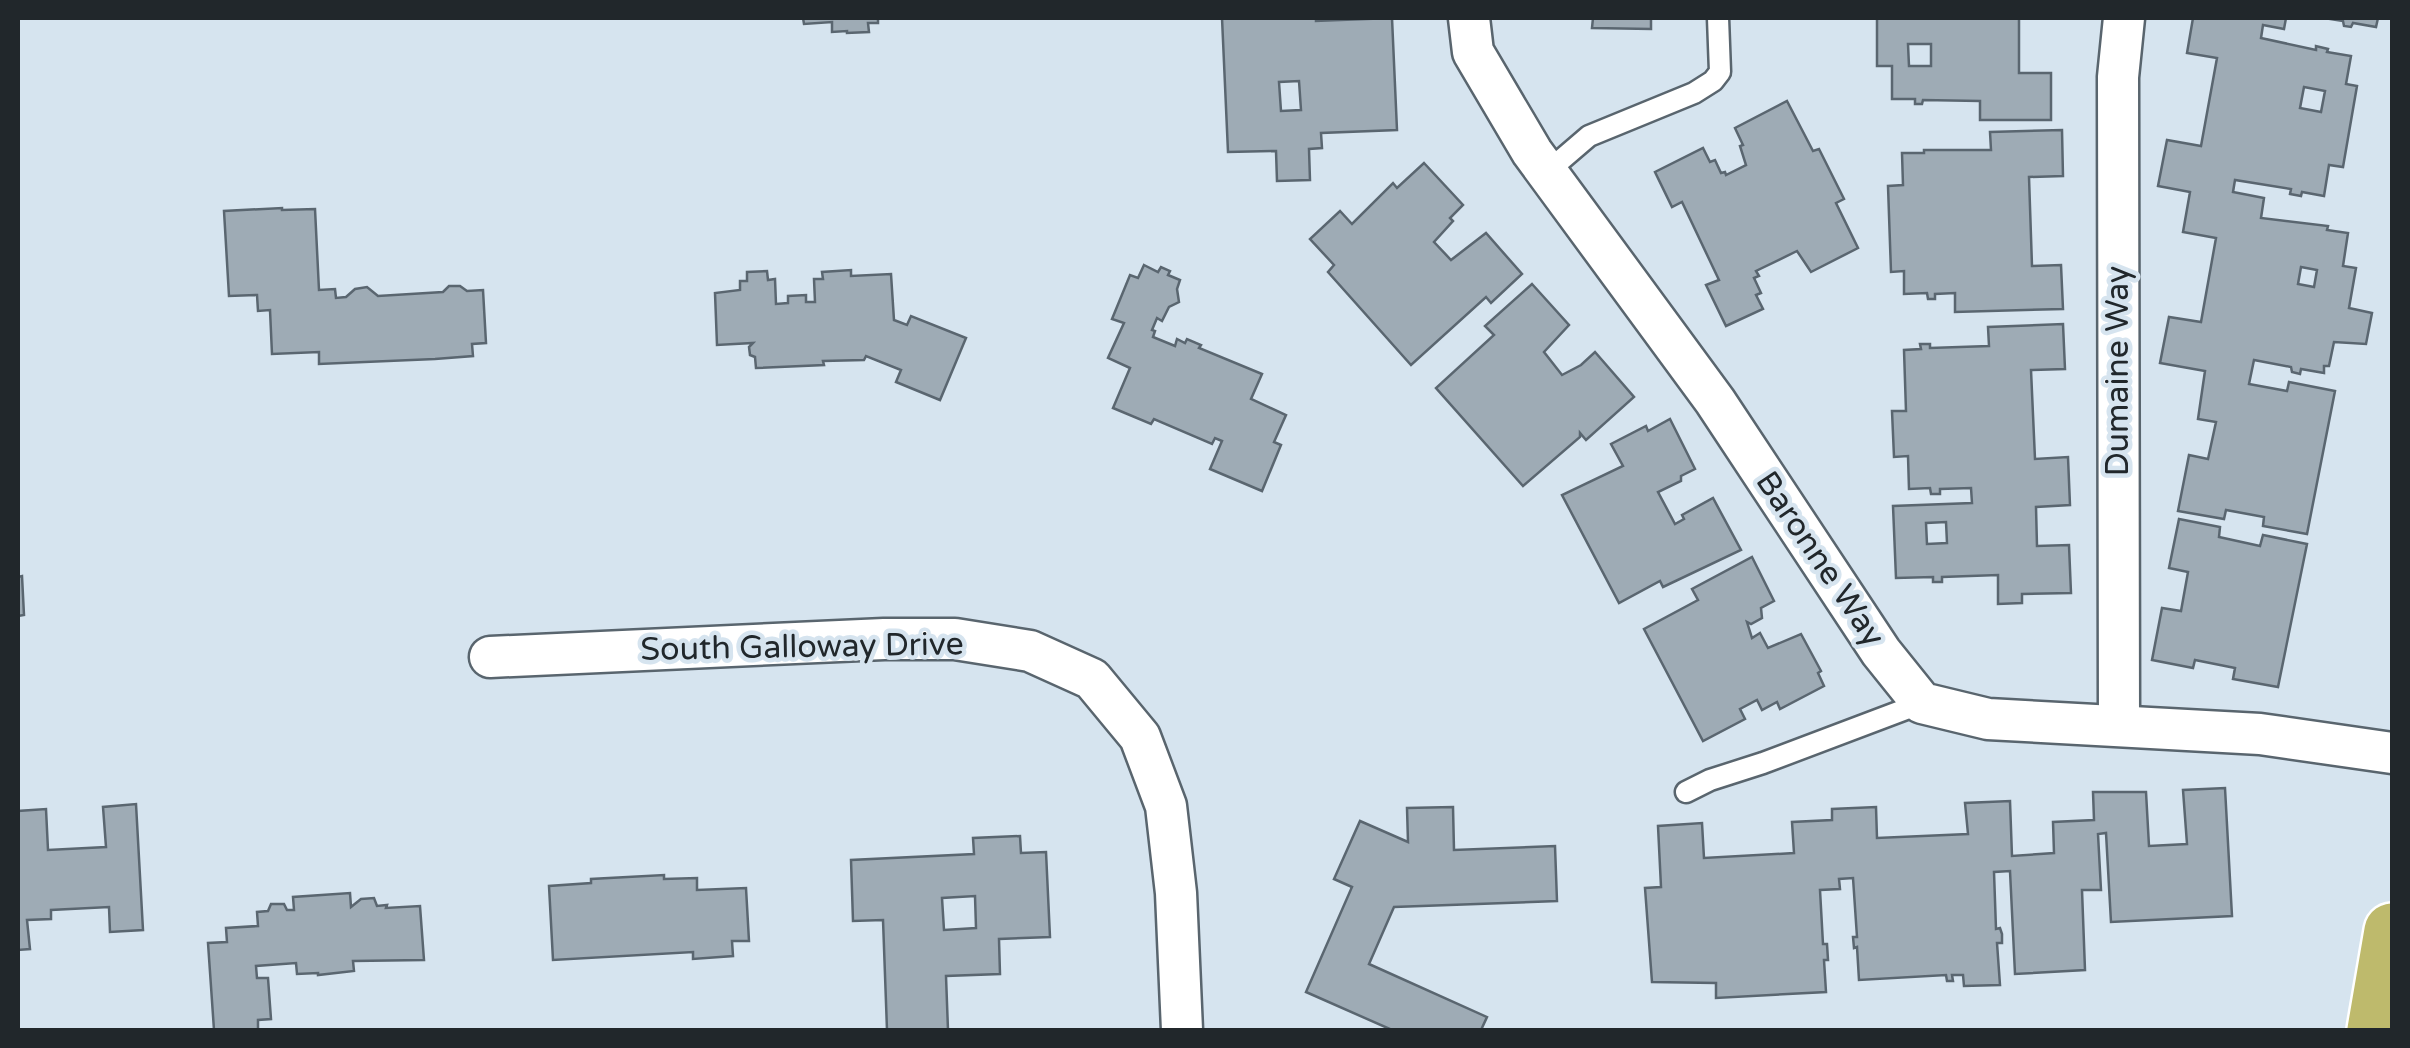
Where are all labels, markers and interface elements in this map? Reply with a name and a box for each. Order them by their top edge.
street label: Dumaine Way [2099,266,2137,476]
street label: Baronne Way [1748,464,1892,654]
street label: South Galloway Drive [640,625,964,669]

